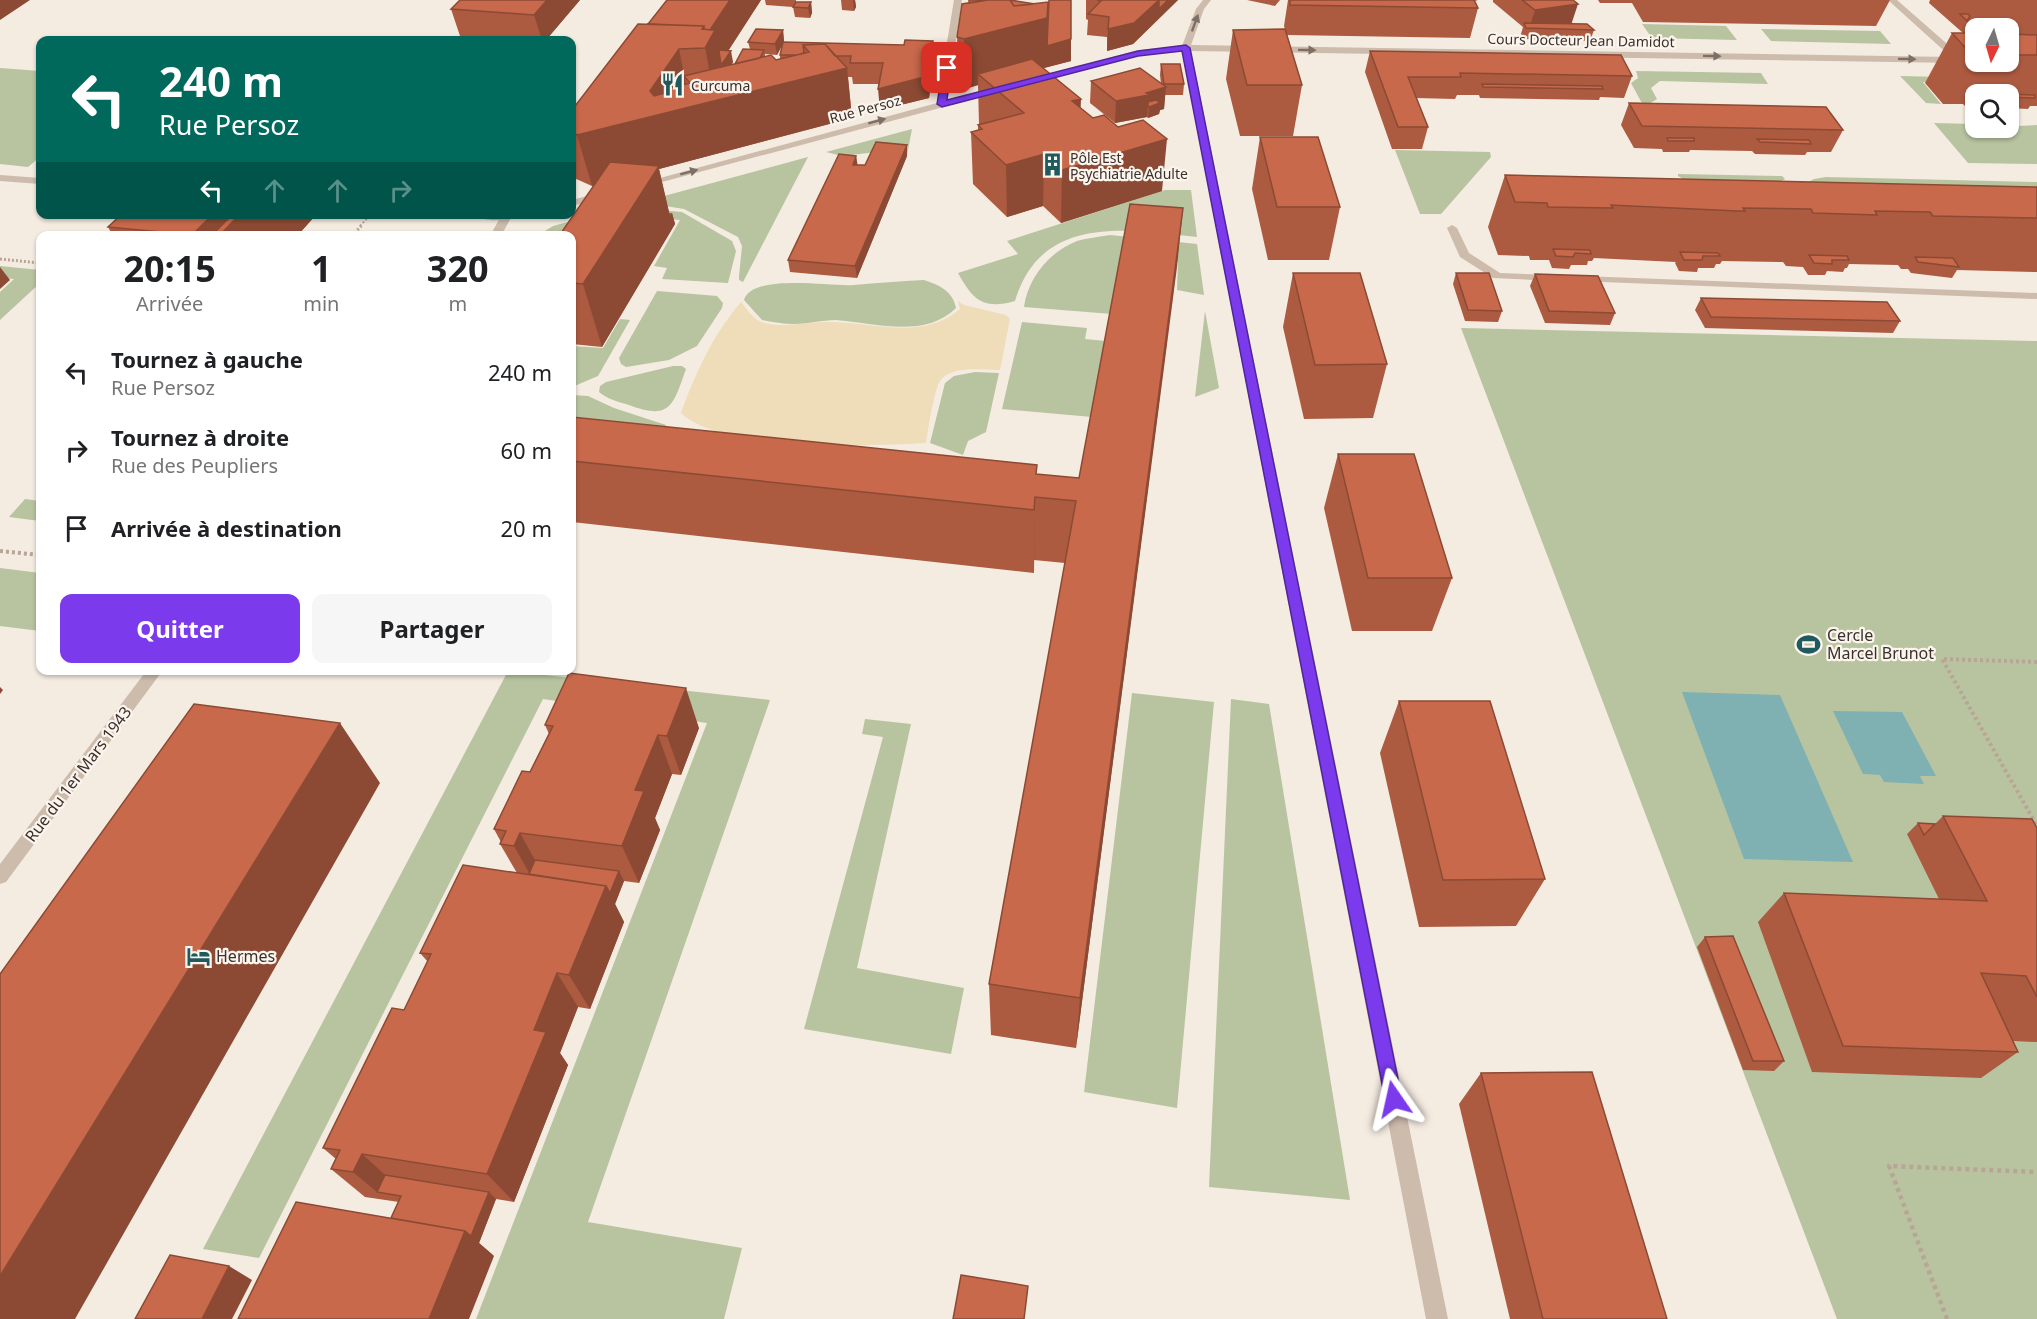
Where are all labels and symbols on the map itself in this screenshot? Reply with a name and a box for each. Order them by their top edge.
one-way arrow [1191,14,1200,32]
north arrow [1965,18,2019,72]
street label: Cours Docteur Jean Damidot [1487,29,1675,51]
pin [921,42,972,93]
one-way arrow [1298,45,1317,55]
one-way arrow [1703,51,1722,61]
one-way arrow [1898,54,1917,64]
restaurant icon: Curcuma [660,72,686,98]
place label: Curcuma [691,76,750,95]
street label: Rue Persoz [827,90,903,128]
one-way arrow [868,116,887,126]
place label: Pôle Est Psychiatrie Adulte [1070,148,1188,183]
building icon: Pôle Est Psychiatrie Adulte [1039,152,1065,178]
one-way arrow [680,166,698,176]
place label: Cercle Marcel Brunot [1827,624,1934,664]
sports icon: Cercle Marcel Brunot [1796,631,1822,657]
street label: Rue du 1er Mars 1943 [20,702,136,846]
hotel icon: Hermes [185,943,211,969]
place label: Hermes [216,945,275,967]
position arrow [1362,1067,1426,1131]

